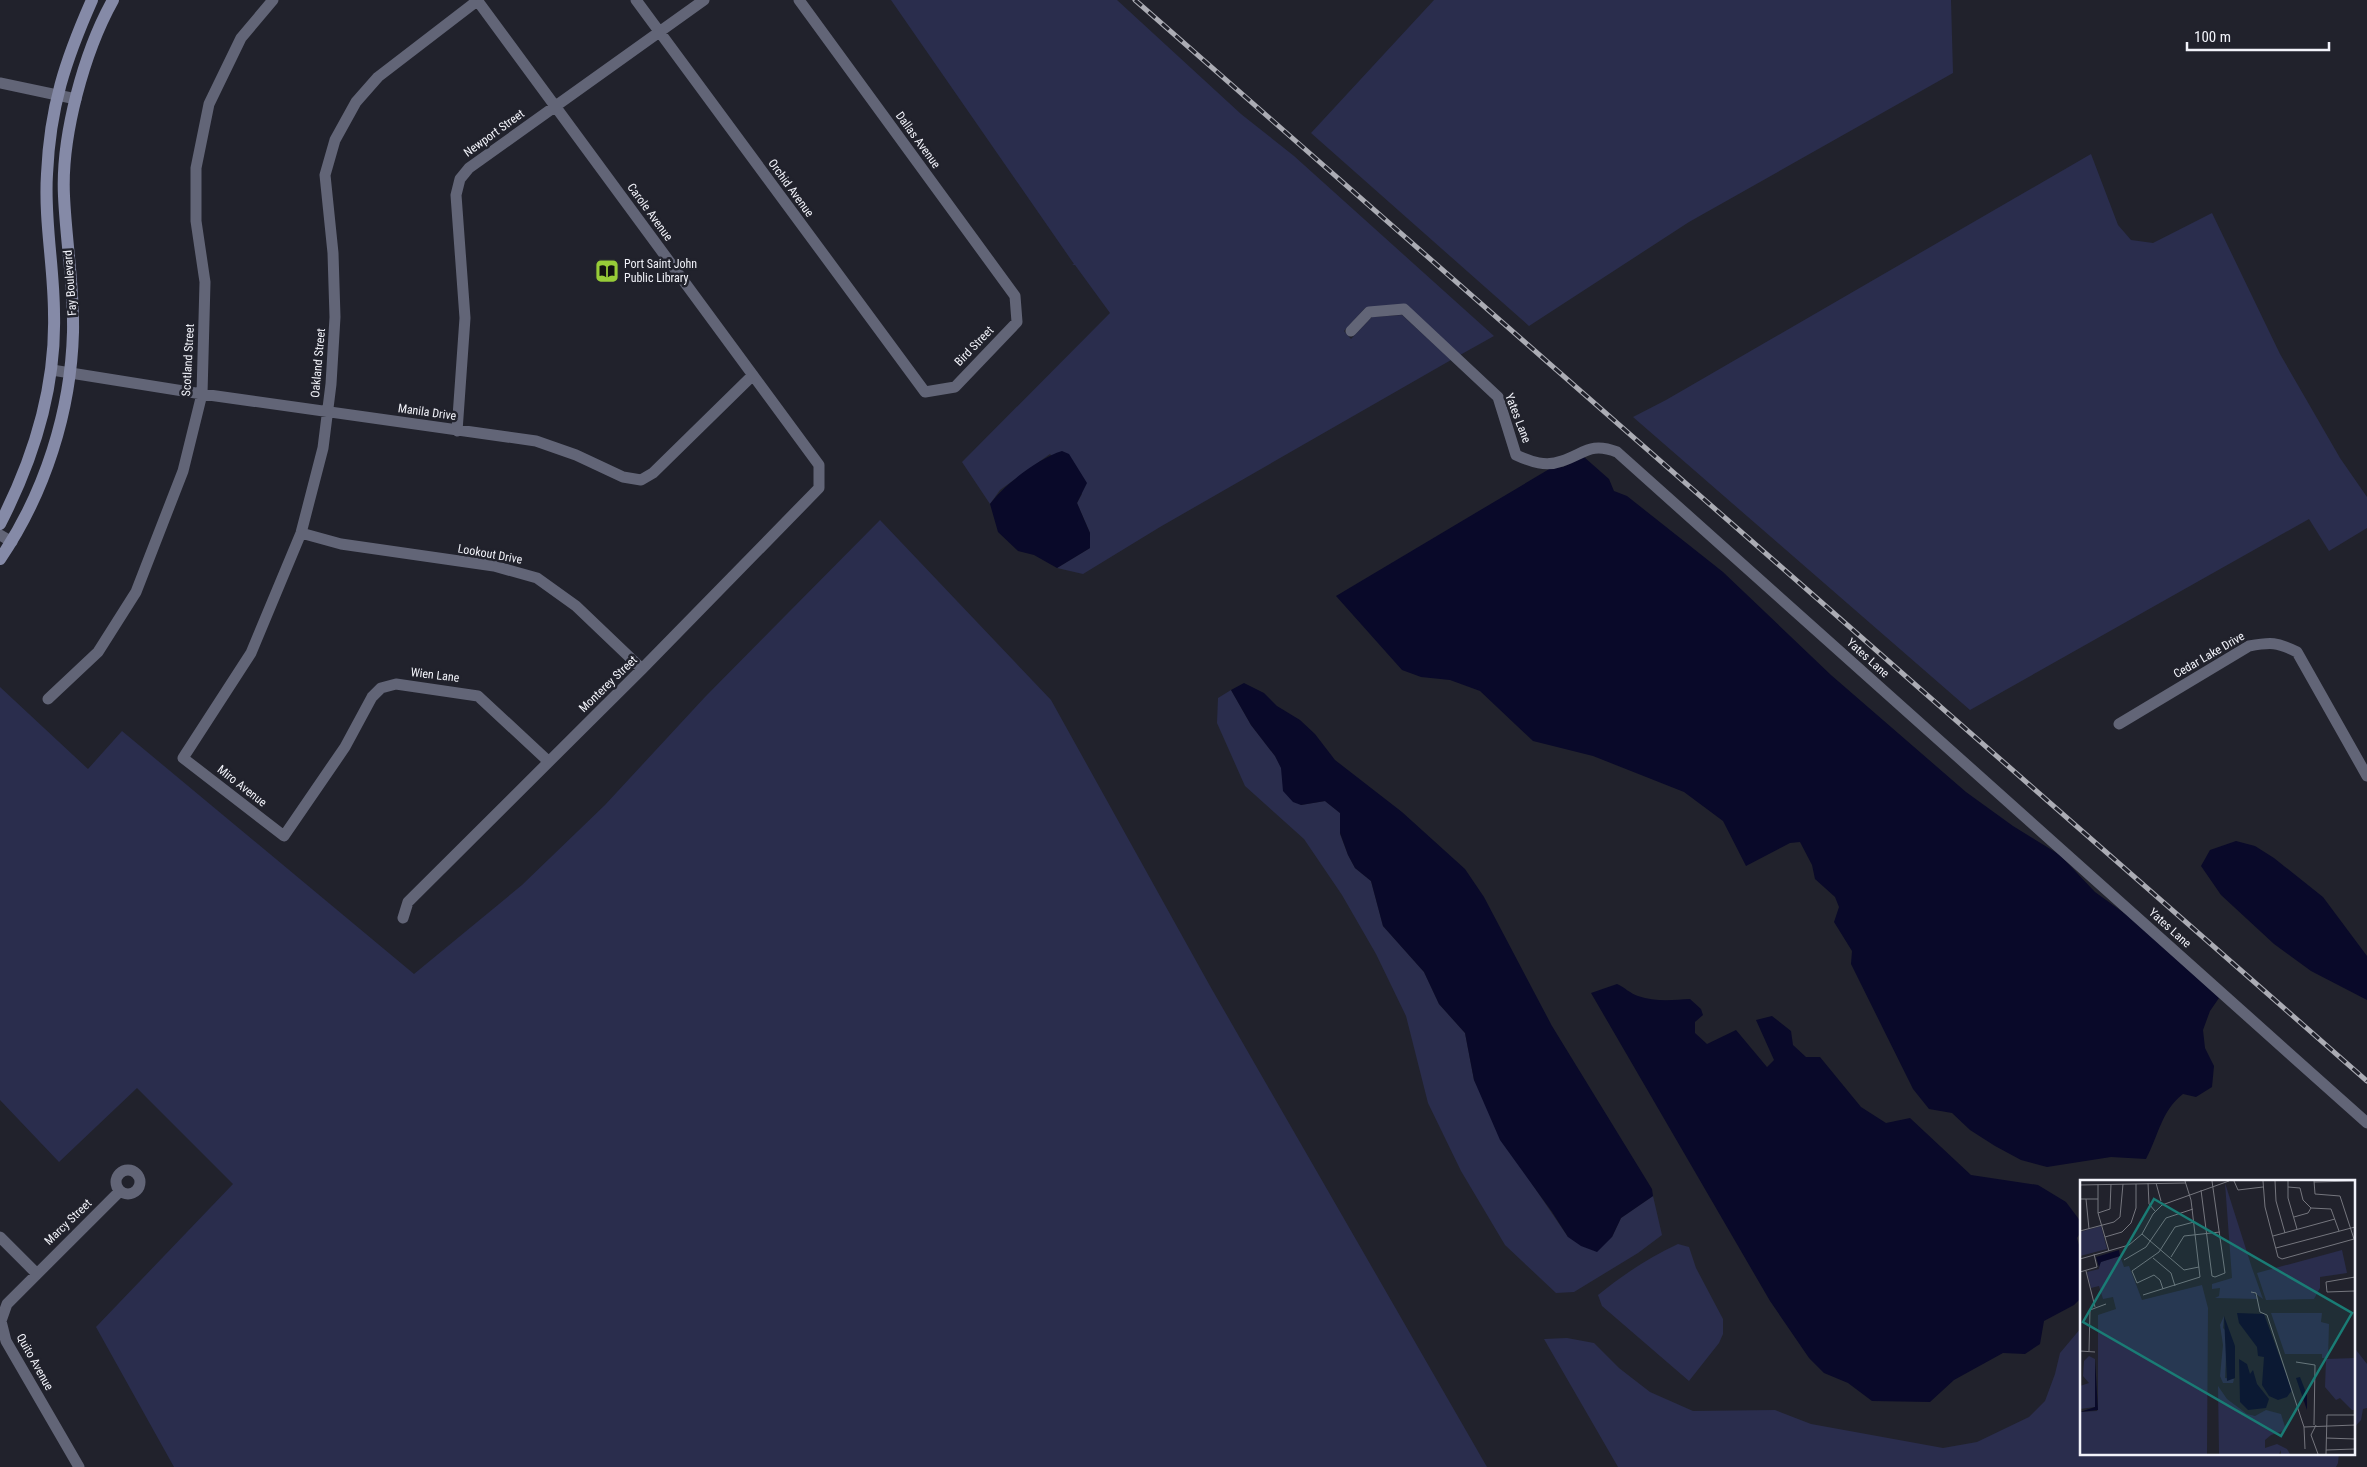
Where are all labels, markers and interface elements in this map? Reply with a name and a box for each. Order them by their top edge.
scale bar [2187,20,2330,52]
text: 100 m [2194,28,2231,46]
street label: Newport Street [461,106,527,160]
street label: Dallas Avenue [893,109,943,171]
street label: Orchid Avenue [765,156,817,220]
street label: Carole Avenue [624,180,676,244]
street label: Fay Boulevard [61,250,79,316]
place label: Port Saint John Public Library [624,257,697,285]
library icon: Port Saint John Public Library [594,258,620,284]
street label: Scotland Street [179,323,197,397]
street label: Bird Street [952,323,997,369]
street label: Oakland Street [308,327,328,398]
street label: Yates Lane [1502,391,1534,445]
street label: Manila Drive [397,401,457,423]
street label: Lookout Drive [457,541,524,567]
street label: Cedar Lake Drive [2171,629,2247,681]
street label: Yates Lane [1844,635,1892,681]
street label: Monterey Street [576,653,640,715]
street label: Wien Lane [410,665,461,685]
street label: Miro Avenue [215,762,270,810]
street label: Yates Lane [2146,905,2194,951]
inset map [2080,1180,2354,1454]
street label: Marcy Street [42,1196,95,1248]
street label: Quito Avenue [14,1331,56,1393]

